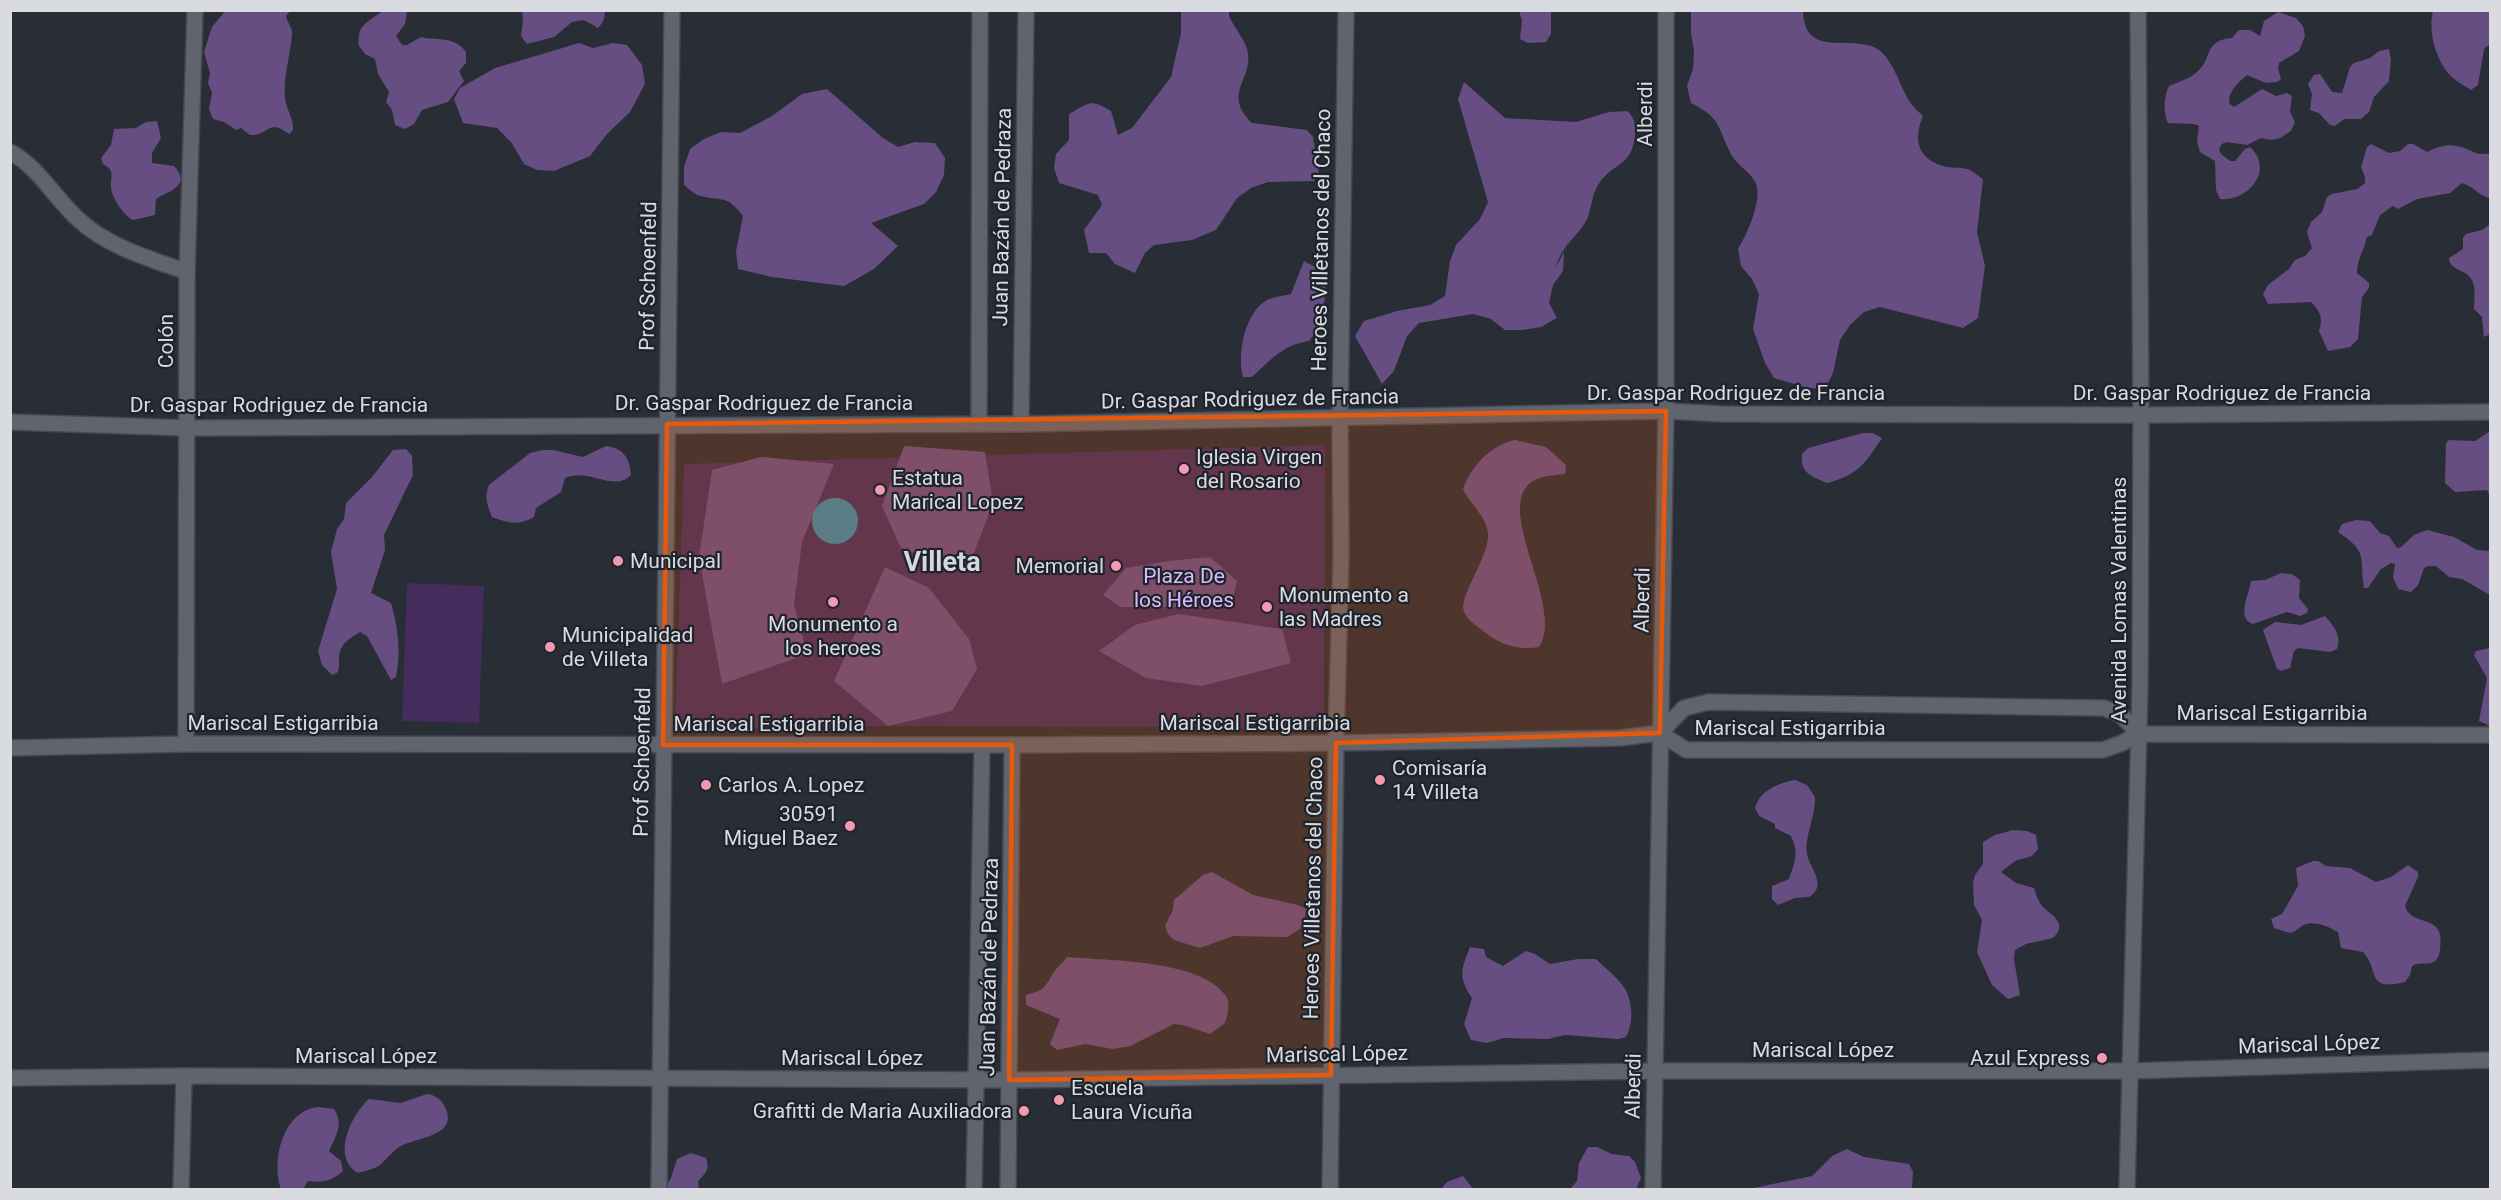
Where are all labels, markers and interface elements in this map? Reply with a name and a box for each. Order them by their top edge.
street label: Alberdi [1633,81,1657,147]
street label: Juan Bazán de Pedraza [988,107,1016,327]
street label: Heroes Villetanos del Chaco [1307,108,1335,372]
street label: Prof Schoenfeld [635,201,661,351]
street label: Colón [154,314,178,368]
street label: Dr. Gaspar Rodriguez de Francia [1587,381,1885,405]
street label: Dr. Gaspar Rodriguez de Francia [2073,381,2371,405]
street label: Dr. Gaspar Rodriguez de Francia [1101,384,1399,414]
street label: Dr. Gaspar Rodriguez de Francia [615,391,913,415]
street label: Dr. Gaspar Rodriguez de Francia [130,393,428,417]
place label: Iglesia Virgen del Rosario [1196,445,1322,493]
marker: Iglesia Virgen del Rosario [1177,462,1191,476]
place label: Estatua Marical Lopez [892,466,1023,514]
street label: Avenida Lomas Valentinas [2107,477,2131,723]
marker: Estatua Marical Lopez [873,483,887,497]
district label: Villeta [903,546,981,578]
place label: Municipal [630,549,721,573]
marker: Municipal [611,554,625,568]
place label: Memorial [1015,554,1104,578]
marker: Memorial [1109,559,1123,573]
park label: Plaza De los Héroes [1134,564,1234,612]
street label: Alberdi [1629,567,1655,633]
place label: Monumento a las Madres [1279,583,1409,631]
marker: Monumento a los heroes [826,595,840,609]
marker: Monumento a las Madres [1260,600,1274,614]
place label: Monumento a los heroes [768,612,898,660]
place label: Municipalidad de Villeta [562,623,693,671]
marker: Municipalidad de Villeta [543,640,557,654]
street label: Prof Schoenfeld [629,687,655,837]
street label: Mariscal Estigarribia [2176,701,2368,725]
street label: Mariscal Estigarribia [187,711,379,735]
street label: Mariscal Estigarribia [1159,711,1351,735]
street label: Mariscal Estigarribia [673,712,865,736]
street label: Mariscal Estigarribia [1694,716,1886,740]
street label: Heroes Villetanos del Chaco [1299,756,1327,1020]
place label: Comisaría 14 Villeta [1392,756,1487,804]
place label: Carlos A. Lopez [718,773,864,797]
marker: Comisaría 14 Villeta [1373,773,1387,787]
marker: Carlos A. Lopez [699,778,713,792]
place label: 30591 Miguel Baez [724,802,838,850]
marker: 30591 Miguel Baez [843,819,857,833]
street label: Juan Bazán de Pedraza [975,857,1003,1077]
street label: Mariscal López [2238,1030,2380,1058]
street label: Mariscal López [1752,1038,1894,1062]
street label: Mariscal López [1266,1041,1408,1067]
street label: Mariscal López [295,1044,437,1068]
street label: Mariscal López [781,1046,923,1070]
place label: Azul Express [1970,1046,2090,1070]
marker: Azul Express [2095,1051,2109,1065]
street label: Alberdi [1620,1053,1646,1119]
place label: Escuela Laura Vicuña [1071,1076,1193,1124]
marker: Escuela Laura Vicuña [1052,1093,1066,1107]
place label: Grafitti de Maria Auxiliadora [753,1099,1012,1123]
marker: Grafitti de Maria Auxiliadora [1017,1104,1031,1118]

